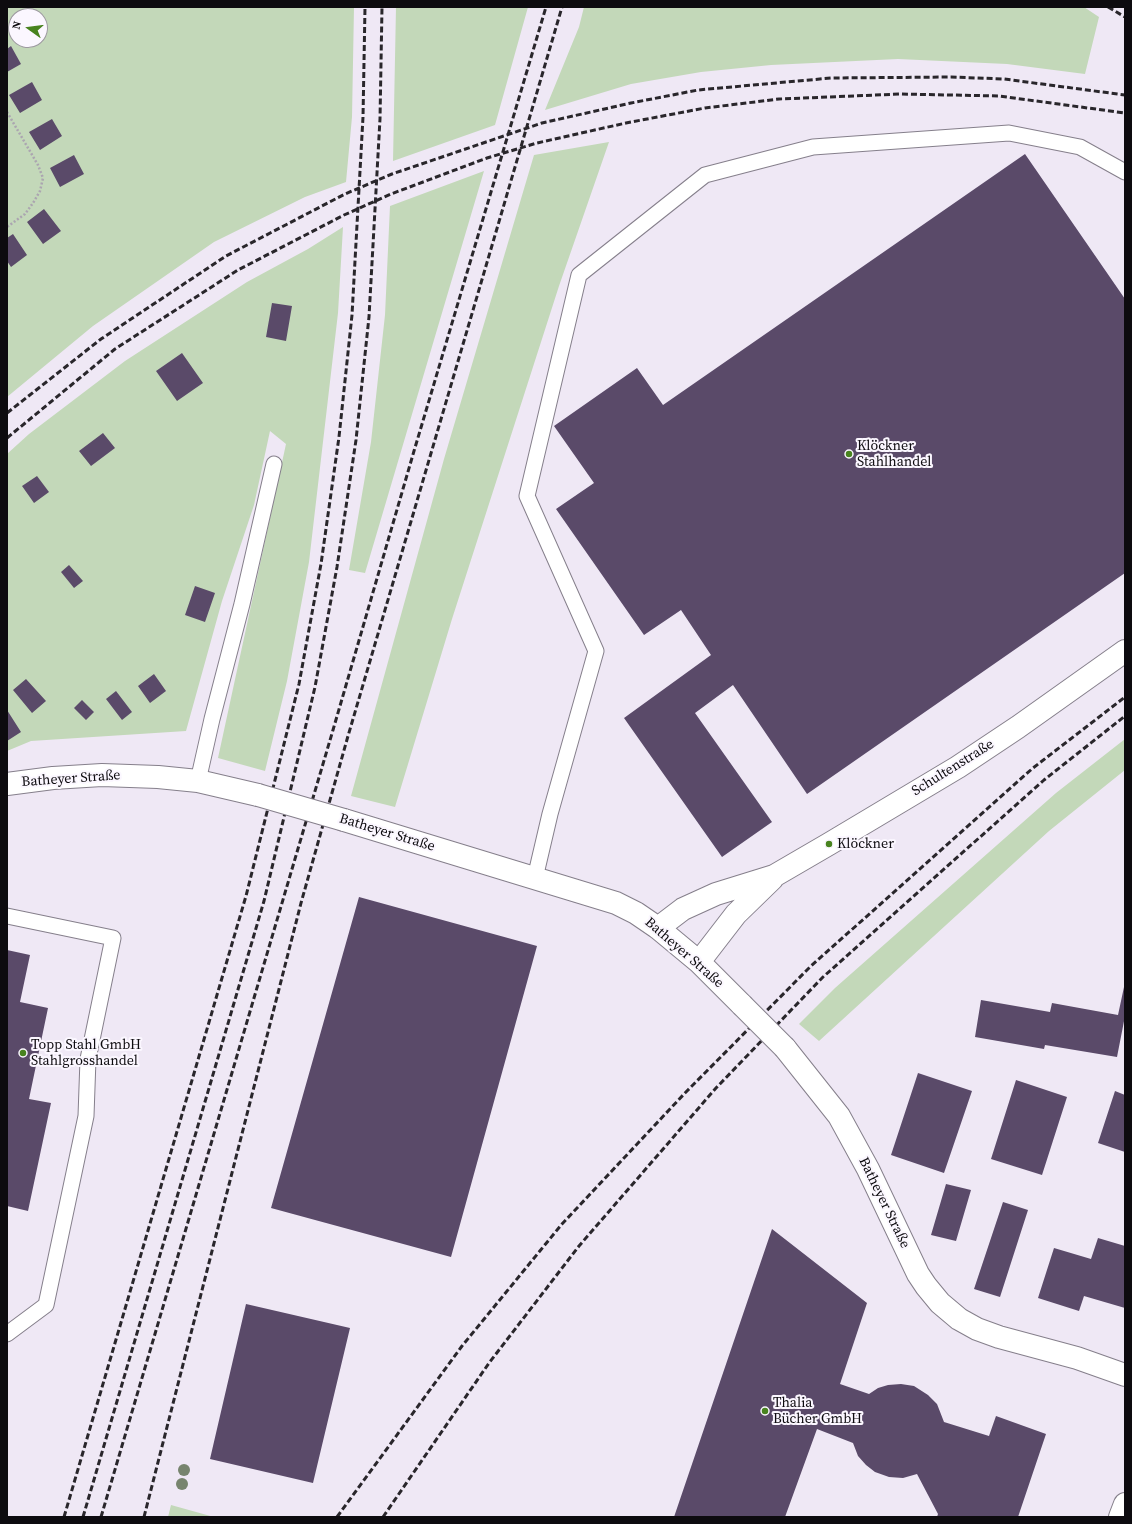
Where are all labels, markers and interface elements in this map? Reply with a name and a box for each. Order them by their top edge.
north arrow [8,8,48,48]
text: N [9,20,25,31]
place label: Klöckner Stahlhandel [857,438,931,470]
marker: Klöckner Stahlhandel [844,449,854,459]
street label: Schultenstraße [909,736,997,800]
street label: Batheyer Straße [21,767,121,791]
street label: Batheyer Straße [337,810,437,856]
place label: Klöckner [837,836,894,852]
marker: Klöckner [824,839,834,849]
street label: Batheyer Straße [641,914,727,992]
place label: Topp Stahl GmbH Stahlgrosshandel [31,1037,141,1070]
marker: Topp Stahl GmbH Stahlgrosshandel [18,1048,28,1058]
street label: Batheyer Straße [855,1155,913,1251]
place label: Thalia Bücher GmbH [773,1395,862,1428]
marker: Thalia Bücher GmbH [760,1406,770,1416]

